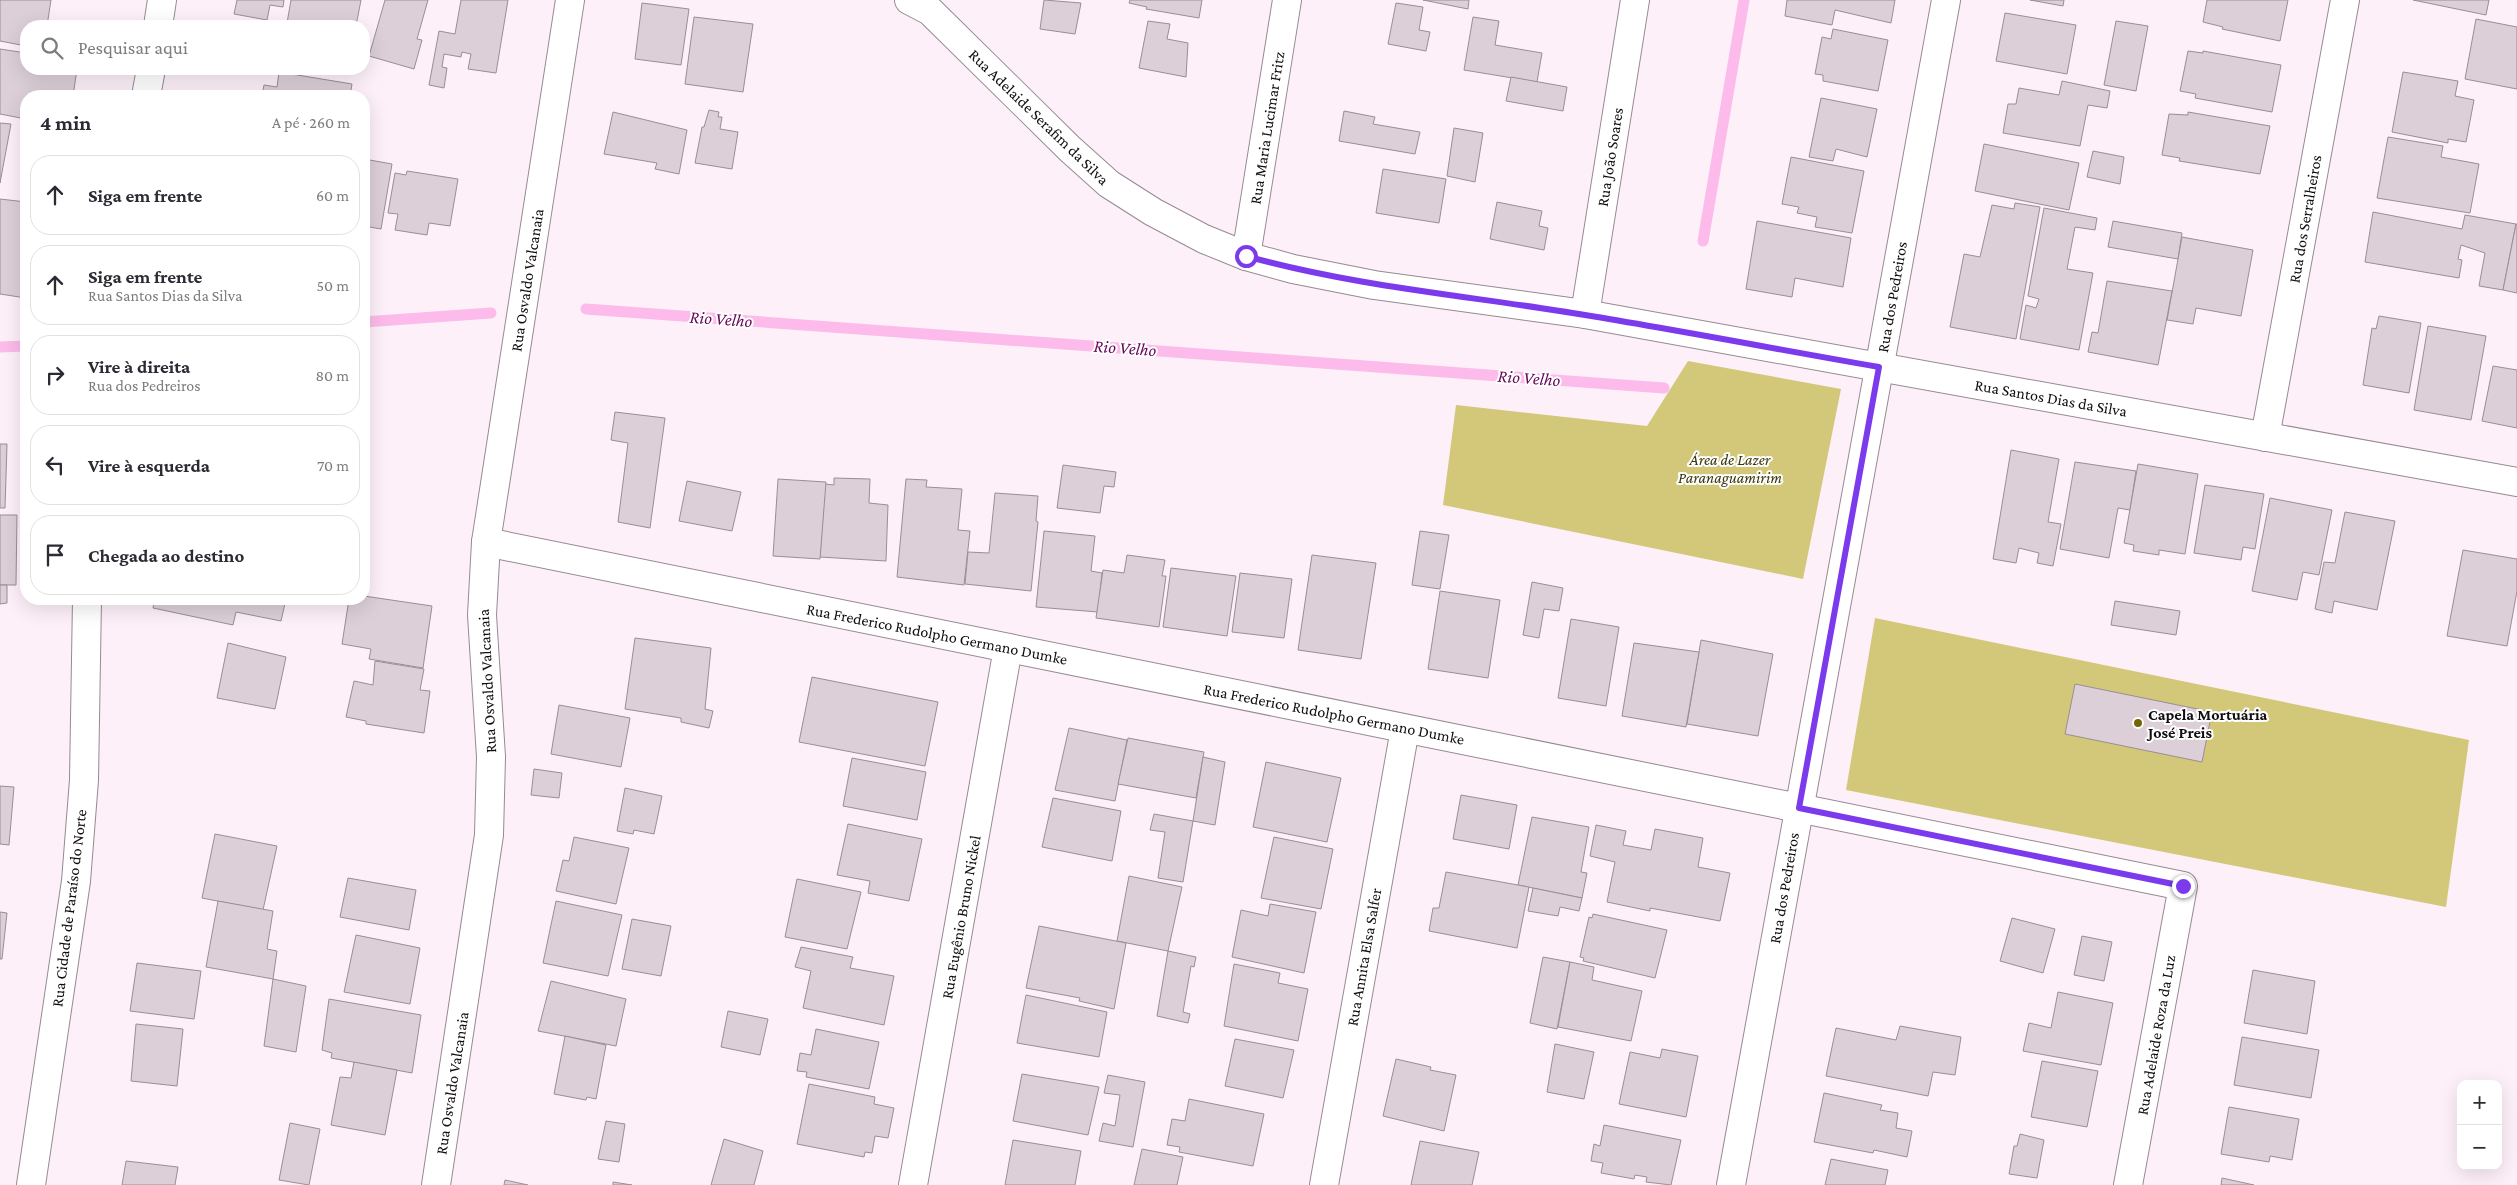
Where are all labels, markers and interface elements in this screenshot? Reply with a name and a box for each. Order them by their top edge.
search box [20,20,370,75]
icon: search [38,34,66,62]
text: Pesquisar aqui [78,37,188,58]
street label: Rua Adelaide Serafim da Silva [966,46,1113,189]
street label: Rua Maria Lucimar Fritz [1247,50,1288,206]
street label: Rua João Soares [1594,106,1627,208]
text: 4 min [40,111,91,135]
text: A pé · 260 m [272,114,350,131]
street label: Rua dos Serralheiros [2285,154,2325,284]
icon: ahead [41,181,69,209]
text: Siga em frente [88,185,202,206]
text: 60 m [316,187,349,204]
street label: Rua Osvaldo Valcanaia [507,207,547,353]
street label: Rua dos Pedreiros [1874,240,1910,354]
route start [1235,245,1258,268]
text: Siga em frente [88,266,202,287]
icon: ahead [41,271,69,299]
text: 50 m [317,277,349,294]
text: Rua Santos Dias da Silva [88,287,242,304]
water label: Rio Velho [689,307,753,331]
water label: Rio Velho [1093,336,1157,360]
text: Vire à direita [88,356,190,377]
icon: right [41,361,69,389]
water label: Rio Velho [1497,366,1561,390]
text: 80 m [315,367,349,384]
street label: Rua Santos Dias da Silva [1974,376,2129,420]
text: Rua dos Pedreiros [88,377,201,394]
icon: left [41,451,69,479]
park label: Área de Lazer Paranaguamirim [1678,451,1782,487]
text: Vire à esquerda [88,455,210,476]
text: 70 m [317,457,349,474]
icon: arrive [41,541,69,569]
text: Chegada ao destino [88,545,244,566]
street label: Rua Frederico Rudolpho Germano Dumke [805,600,1069,669]
street label: Rua Osvaldo Valcanaia [475,608,499,754]
street label: Rua Frederico Rudolpho Germano Dumke [1202,680,1466,749]
place label: Capela Mortuária José Preis [2146,706,2268,741]
marker: Capela Mortuária José Preis [2132,717,2144,729]
street label: Rua Cidade de Paraíso do Norte [48,808,90,1008]
street label: Rua dos Pedreiros [1766,831,1802,945]
street label: Rua Eugênio Bruno Nickel [938,834,985,1000]
route end [2172,875,2195,898]
street label: Rua Annita Elsa Salfer [1343,886,1385,1027]
street label: Rua Adelaide Roza da Luz [2134,953,2178,1116]
street label: Rua Osvaldo Valcanaia [432,1010,472,1156]
map controls [2457,1080,2502,1170]
button: + [2457,1080,2502,1125]
button: − [2457,1125,2502,1170]

